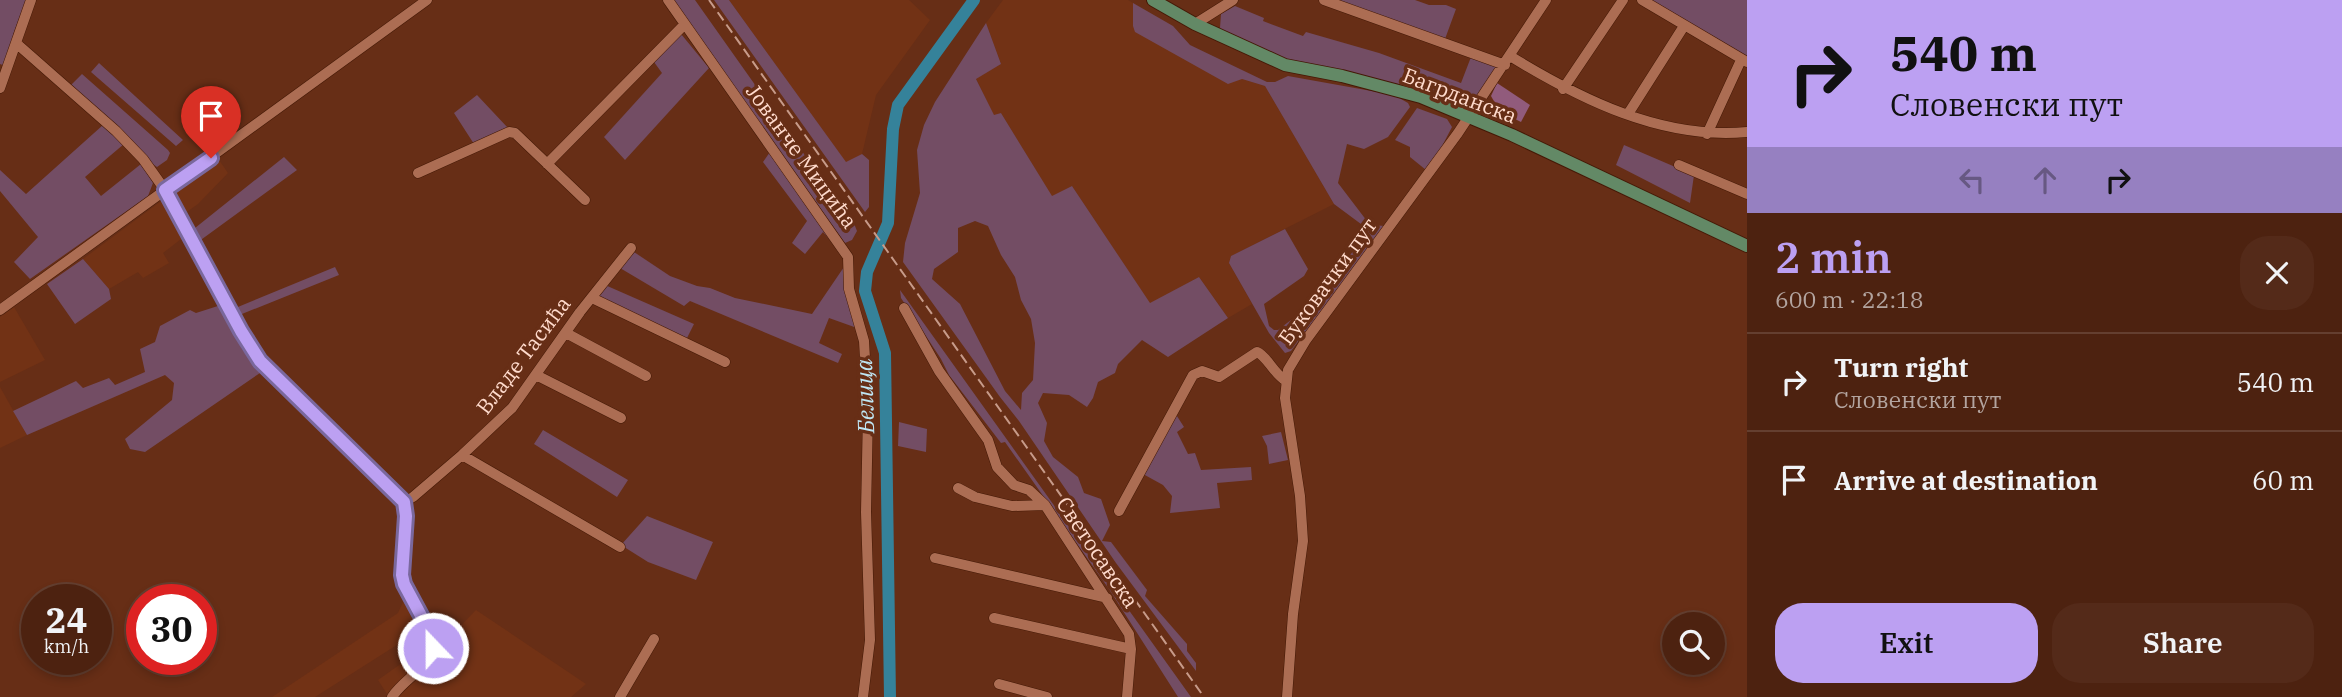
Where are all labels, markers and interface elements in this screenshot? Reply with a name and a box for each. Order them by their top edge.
text: 540 m [1890,21,2037,84]
icon: right [1775,28,1866,119]
street label: Багрданска [1399,60,1521,130]
street label: Јованче Мицића [740,78,864,234]
text: Словенски пут [1890,83,2123,125]
pin [181,86,241,158]
icon: arrive [192,97,230,135]
icon: left [1953,161,1991,199]
icon: ahead [2026,161,2064,199]
icon: right [2099,161,2137,199]
street label: Буковачки пут [1271,212,1383,350]
text: 2 min [1775,230,1892,285]
button: close [2240,236,2314,310]
text: 600 m · 22:18 [1775,284,1924,314]
street label: Владе Тасића [470,290,576,420]
text: Turn right [1834,350,1968,384]
water label: Белица [848,358,880,435]
icon: right [1775,363,1813,401]
text: 540 m [2236,365,2314,399]
text: Словенски пут [1834,384,2002,414]
icon: arrive [1775,461,1813,499]
text: Arrive at destination [1834,463,2098,497]
text: 60 m [2252,463,2314,497]
street label: Светосавска [1051,491,1145,613]
speed limit sign: 30 [126,584,217,675]
text: 24 [45,597,88,643]
button: Exit [1775,603,2038,683]
button: Share [2052,603,2314,683]
position arrow [396,611,470,685]
map controls [1662,612,1725,675]
button: search [1662,612,1725,675]
text: km/h [44,635,89,658]

